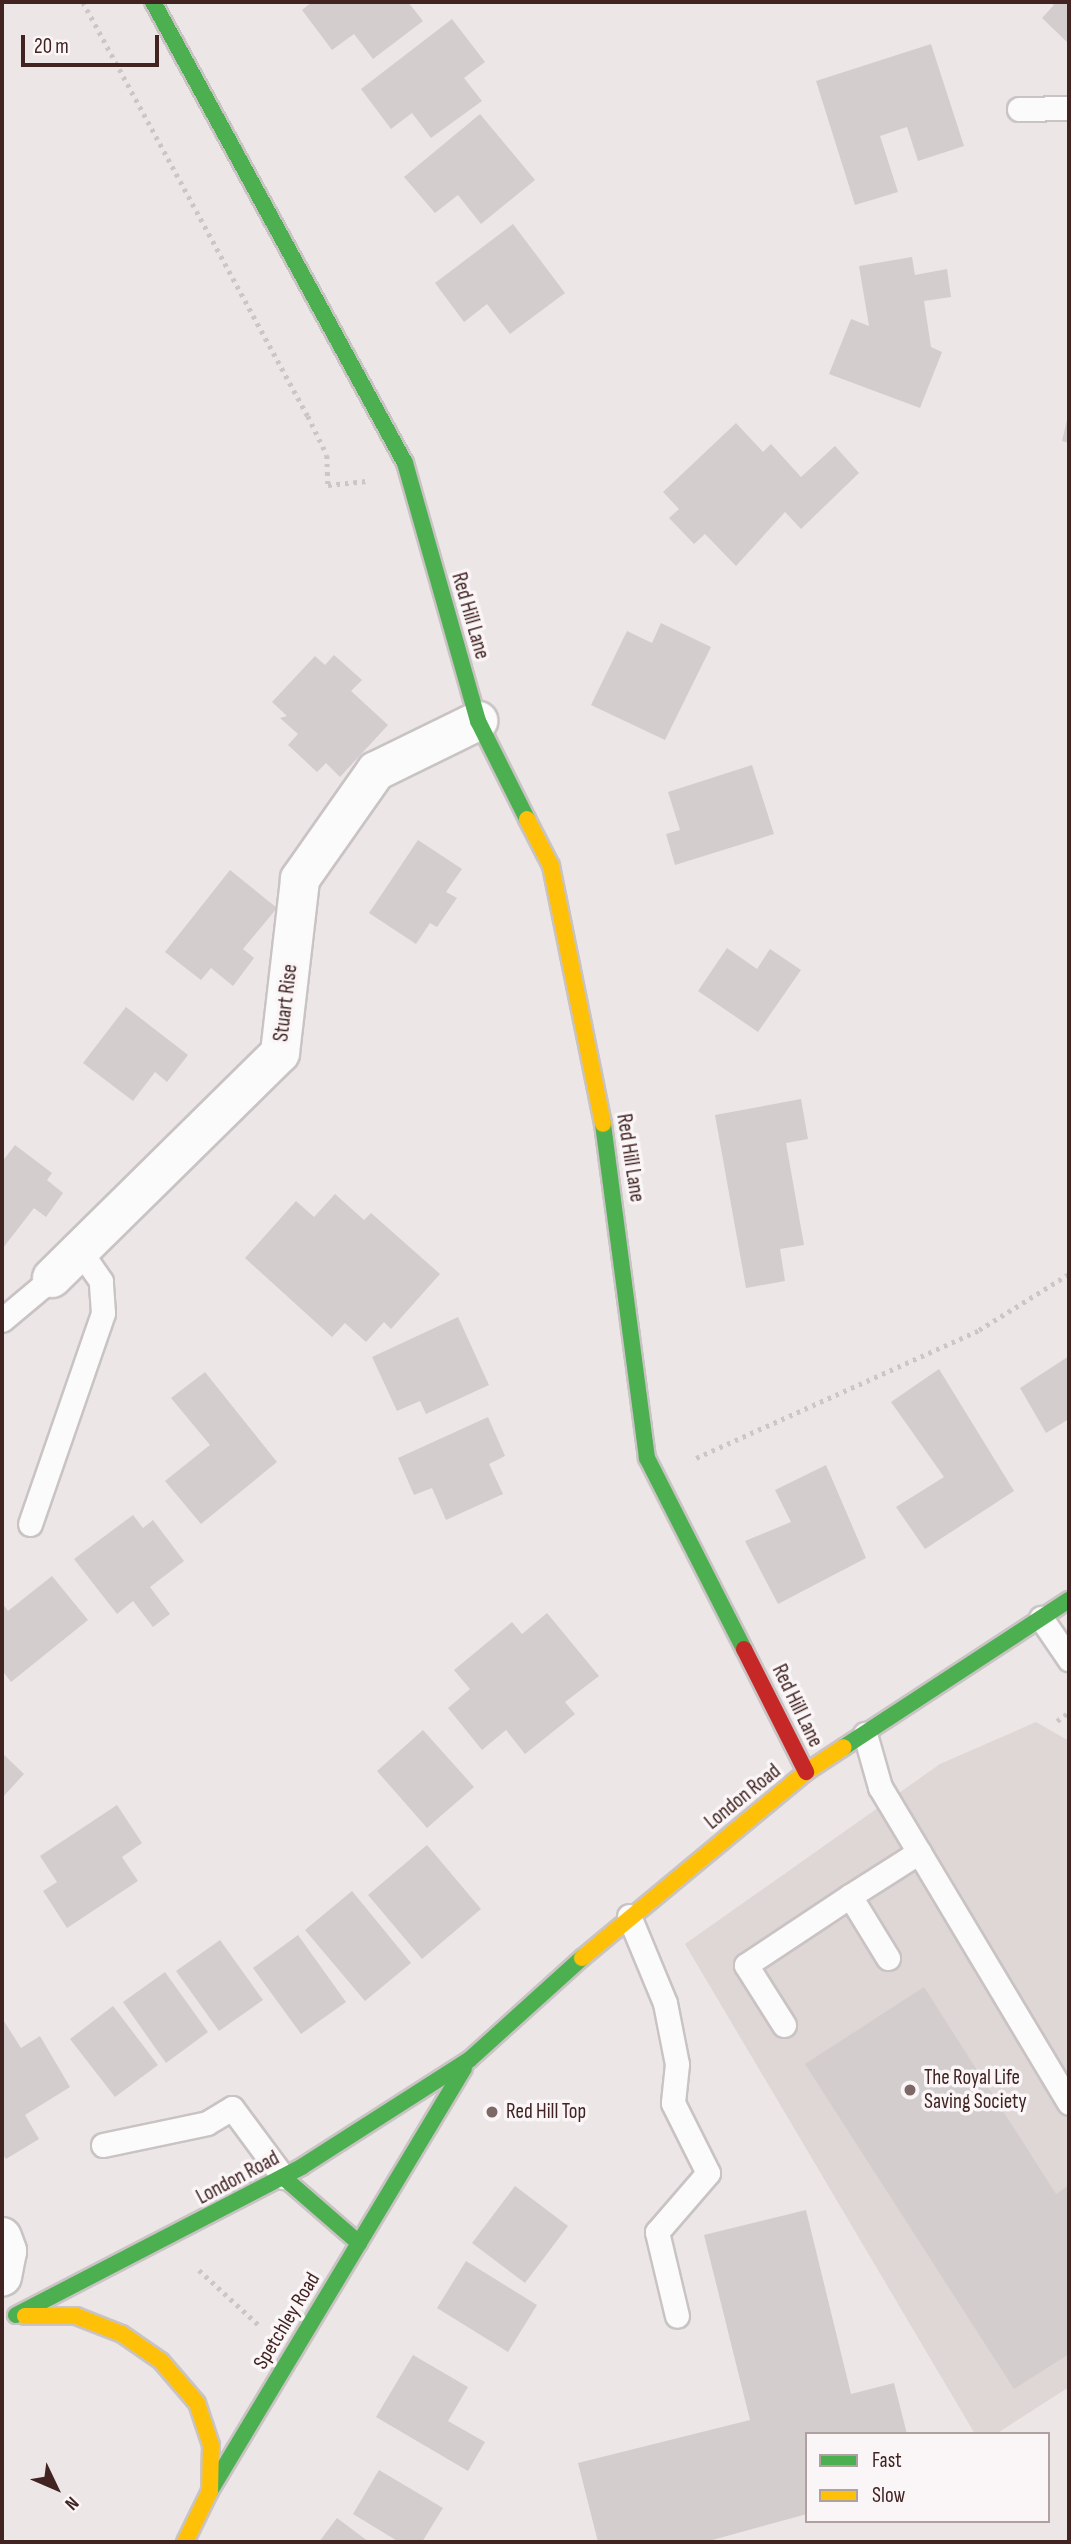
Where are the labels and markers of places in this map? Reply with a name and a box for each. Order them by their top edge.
place label: The Royal Life Saving Society [924,2065,1027,2115]
marker: The Royal Life Saving Society [902,2082,918,2098]
place label: Red Hill Top [506,2099,586,2125]
marker: Red Hill Top [484,2104,500,2120]

